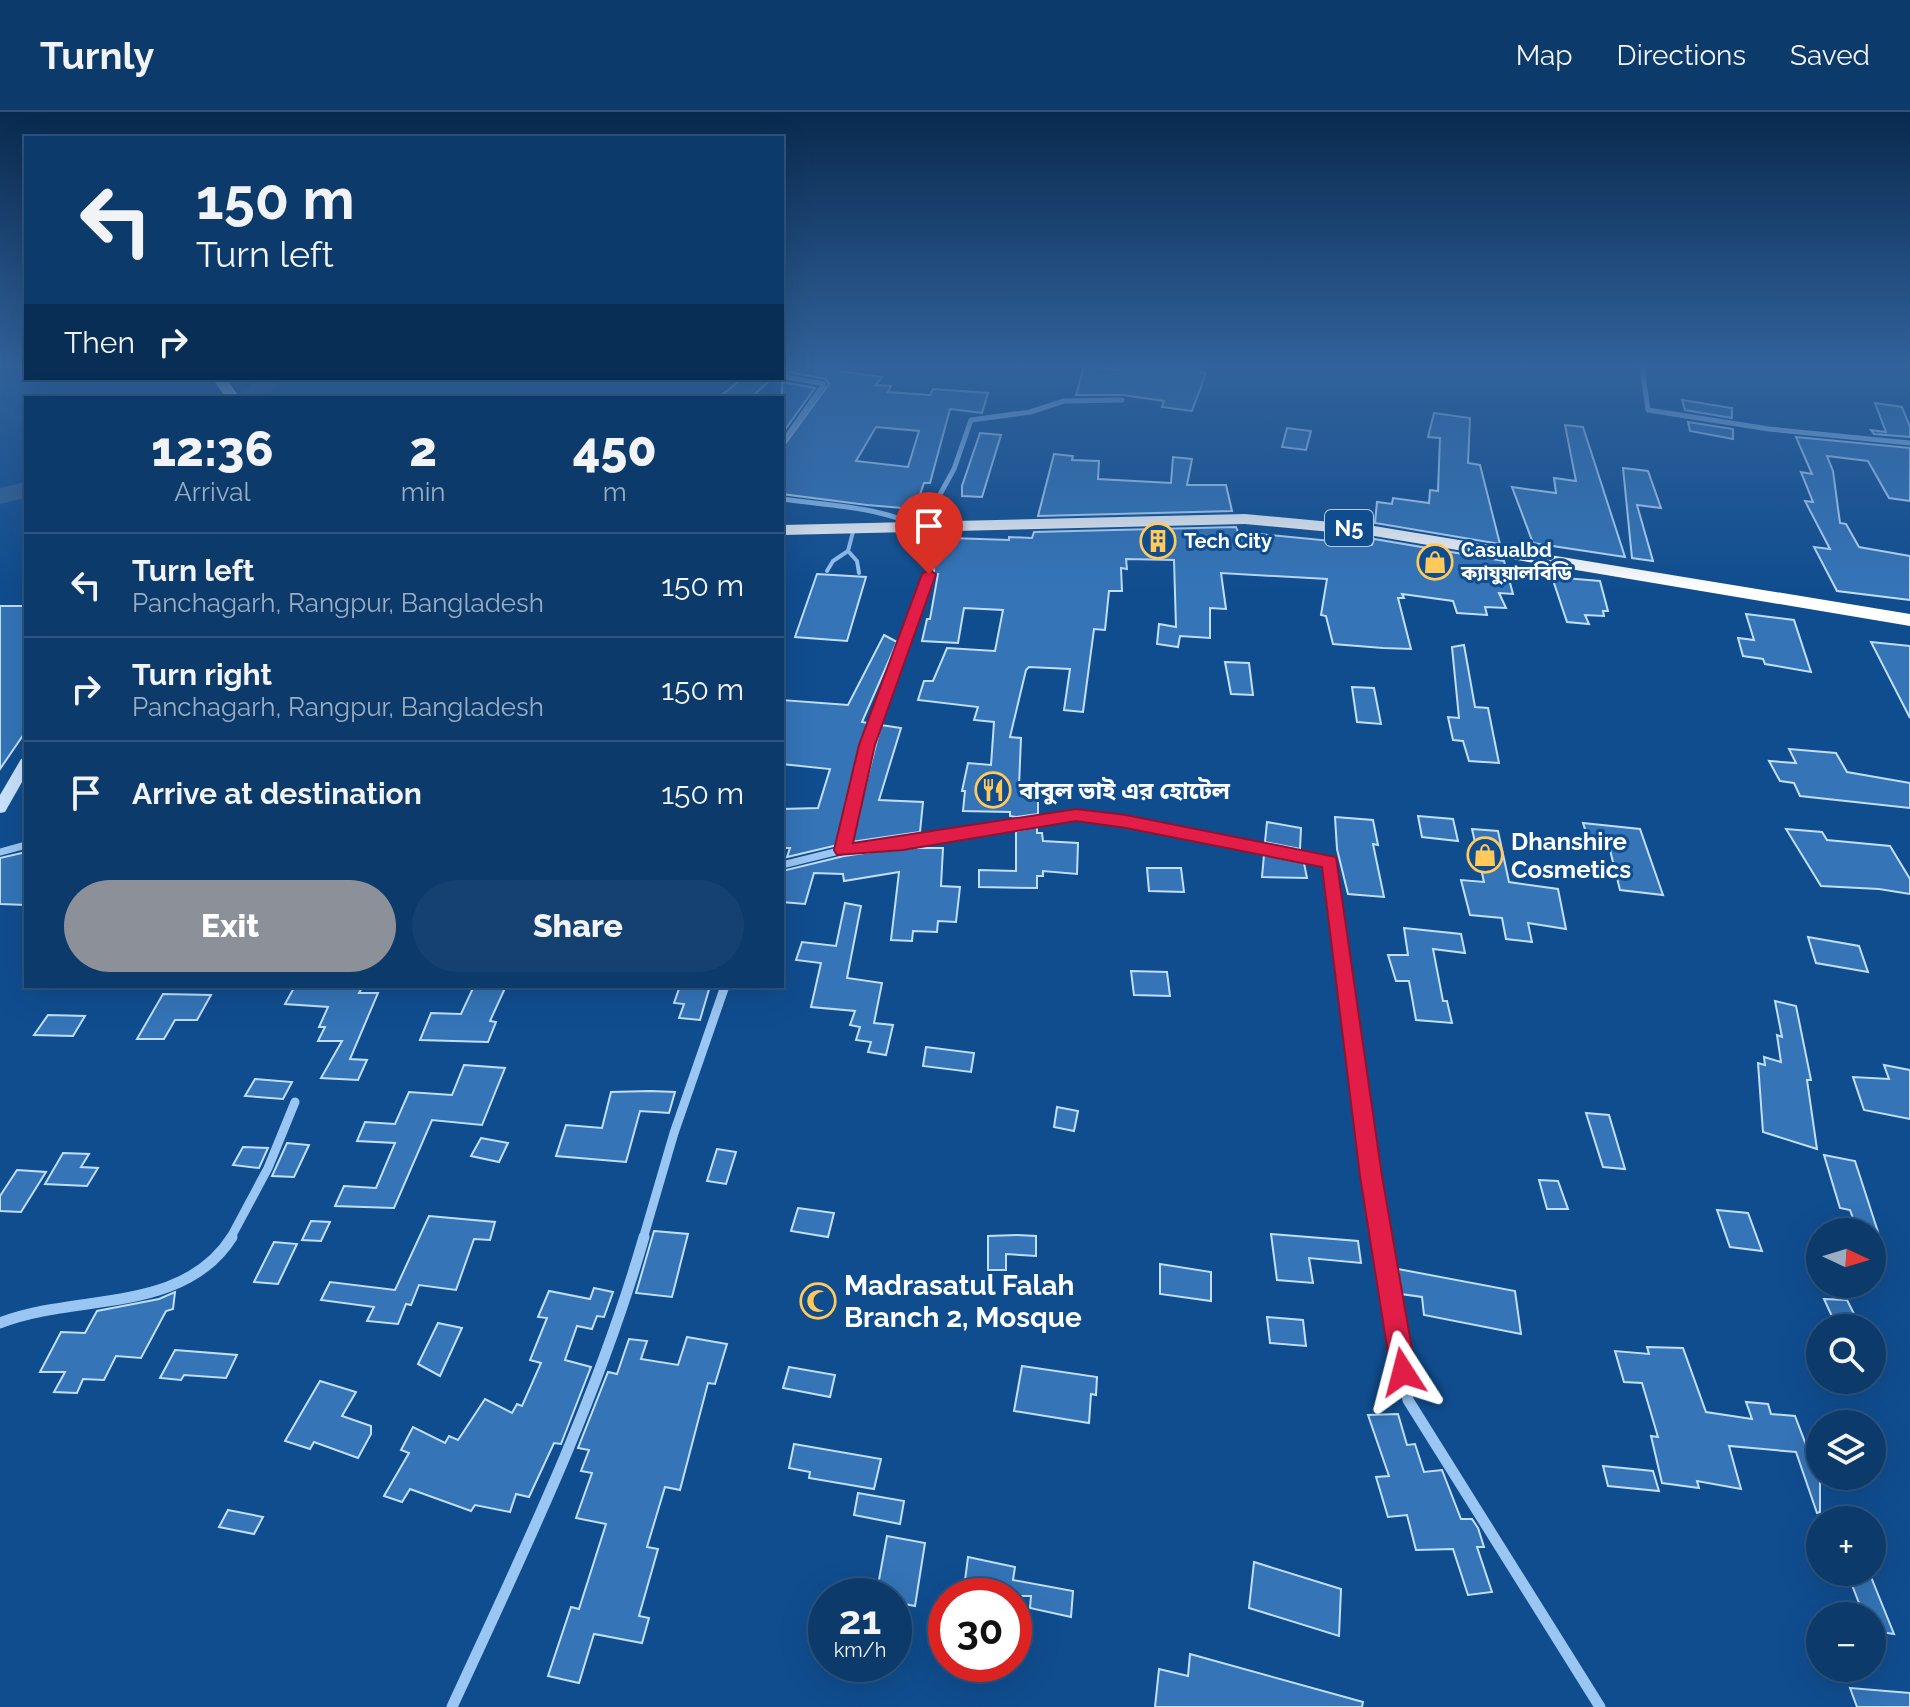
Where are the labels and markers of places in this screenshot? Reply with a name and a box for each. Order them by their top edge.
pin [895,492,963,574]
building icon: Tech City [1139,522,1177,560]
place label: Tech City [1184,529,1272,553]
place label: Casualbd ক্যাযুয়ালবিডি [1460,538,1572,585]
shop icon: Casualbd ক্যাযুয়ালবিডি [1416,543,1454,581]
restaurant icon: বাবুল ভাই এর হোটেল [974,771,1012,809]
place label: বাবুল ভাই এর হোটেল [1018,776,1231,805]
place label: Dhanshire Cosmetics [1511,827,1631,884]
shop icon: Dhanshire Cosmetics [1466,836,1504,874]
place label: Madrasatul Falah Branch 2, Mosque [844,1269,1082,1334]
mosque icon: Madrasatul Falah Branch 2, Mosque [799,1282,837,1320]

